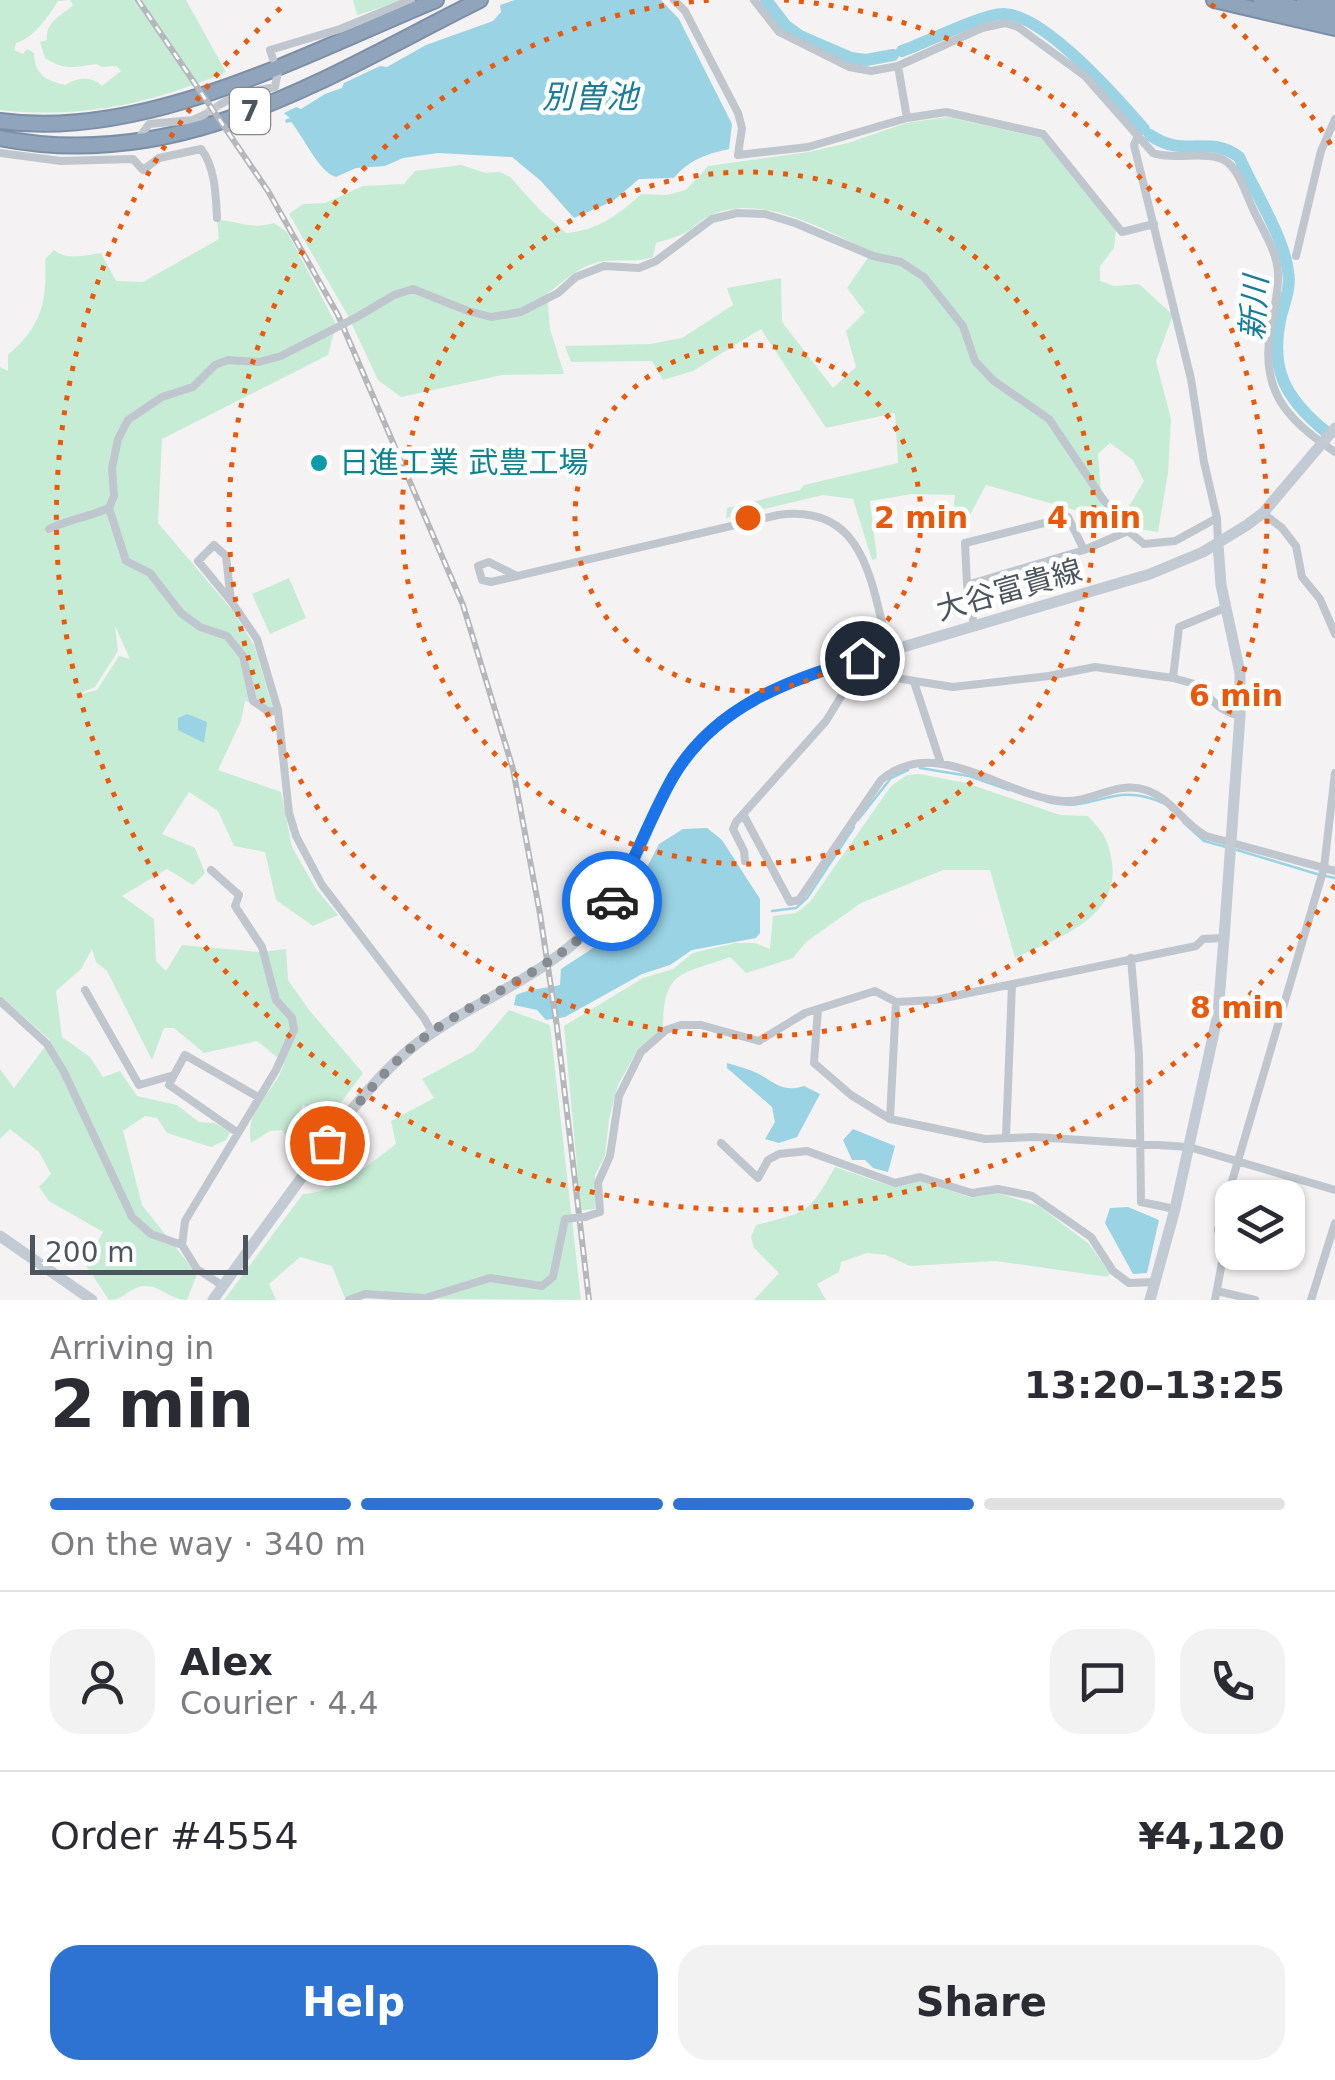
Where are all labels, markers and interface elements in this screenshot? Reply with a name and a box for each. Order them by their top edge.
water label: 別曽池 [542,78,641,116]
road number: 7 [230,88,270,134]
water label: 新川 [1233,272,1275,341]
place label: 日進工業 武豊工場 [339,445,589,480]
marker: 日進工業 武豊工場 [308,452,330,474]
centre of rings [730,500,766,536]
text: 2 min [874,500,968,535]
text: 4 min [1047,500,1141,535]
street label: 大谷富貴線 [932,552,1086,627]
pin [820,616,905,701]
icon: home [835,631,890,686]
text: 6 min [1189,678,1283,713]
courier [562,851,662,951]
icon: car [585,874,640,929]
text: 8 min [1190,990,1284,1025]
pin [285,1101,370,1186]
icon: bag [300,1116,355,1171]
map controls [1215,1180,1305,1270]
button: layers [1215,1180,1305,1270]
scale bar [30,1230,248,1274]
text: 200 m [45,1236,135,1269]
text: Arriving in [50,1329,214,1367]
text: 13:20–13:25 [1024,1363,1285,1407]
text: 2 min [50,1367,254,1442]
text: On the way · 340 m [50,1525,366,1563]
button: person [50,1629,155,1734]
button: chat [1050,1629,1155,1734]
button: phone [1180,1629,1285,1734]
text: Alex [180,1640,273,1684]
text: Courier · 4.4 [180,1684,379,1722]
text: Order #4554 [50,1814,299,1858]
text: ¥4,120 [1138,1814,1285,1858]
button: Help [50,1945,658,2060]
button: Share [678,1945,1285,2060]

